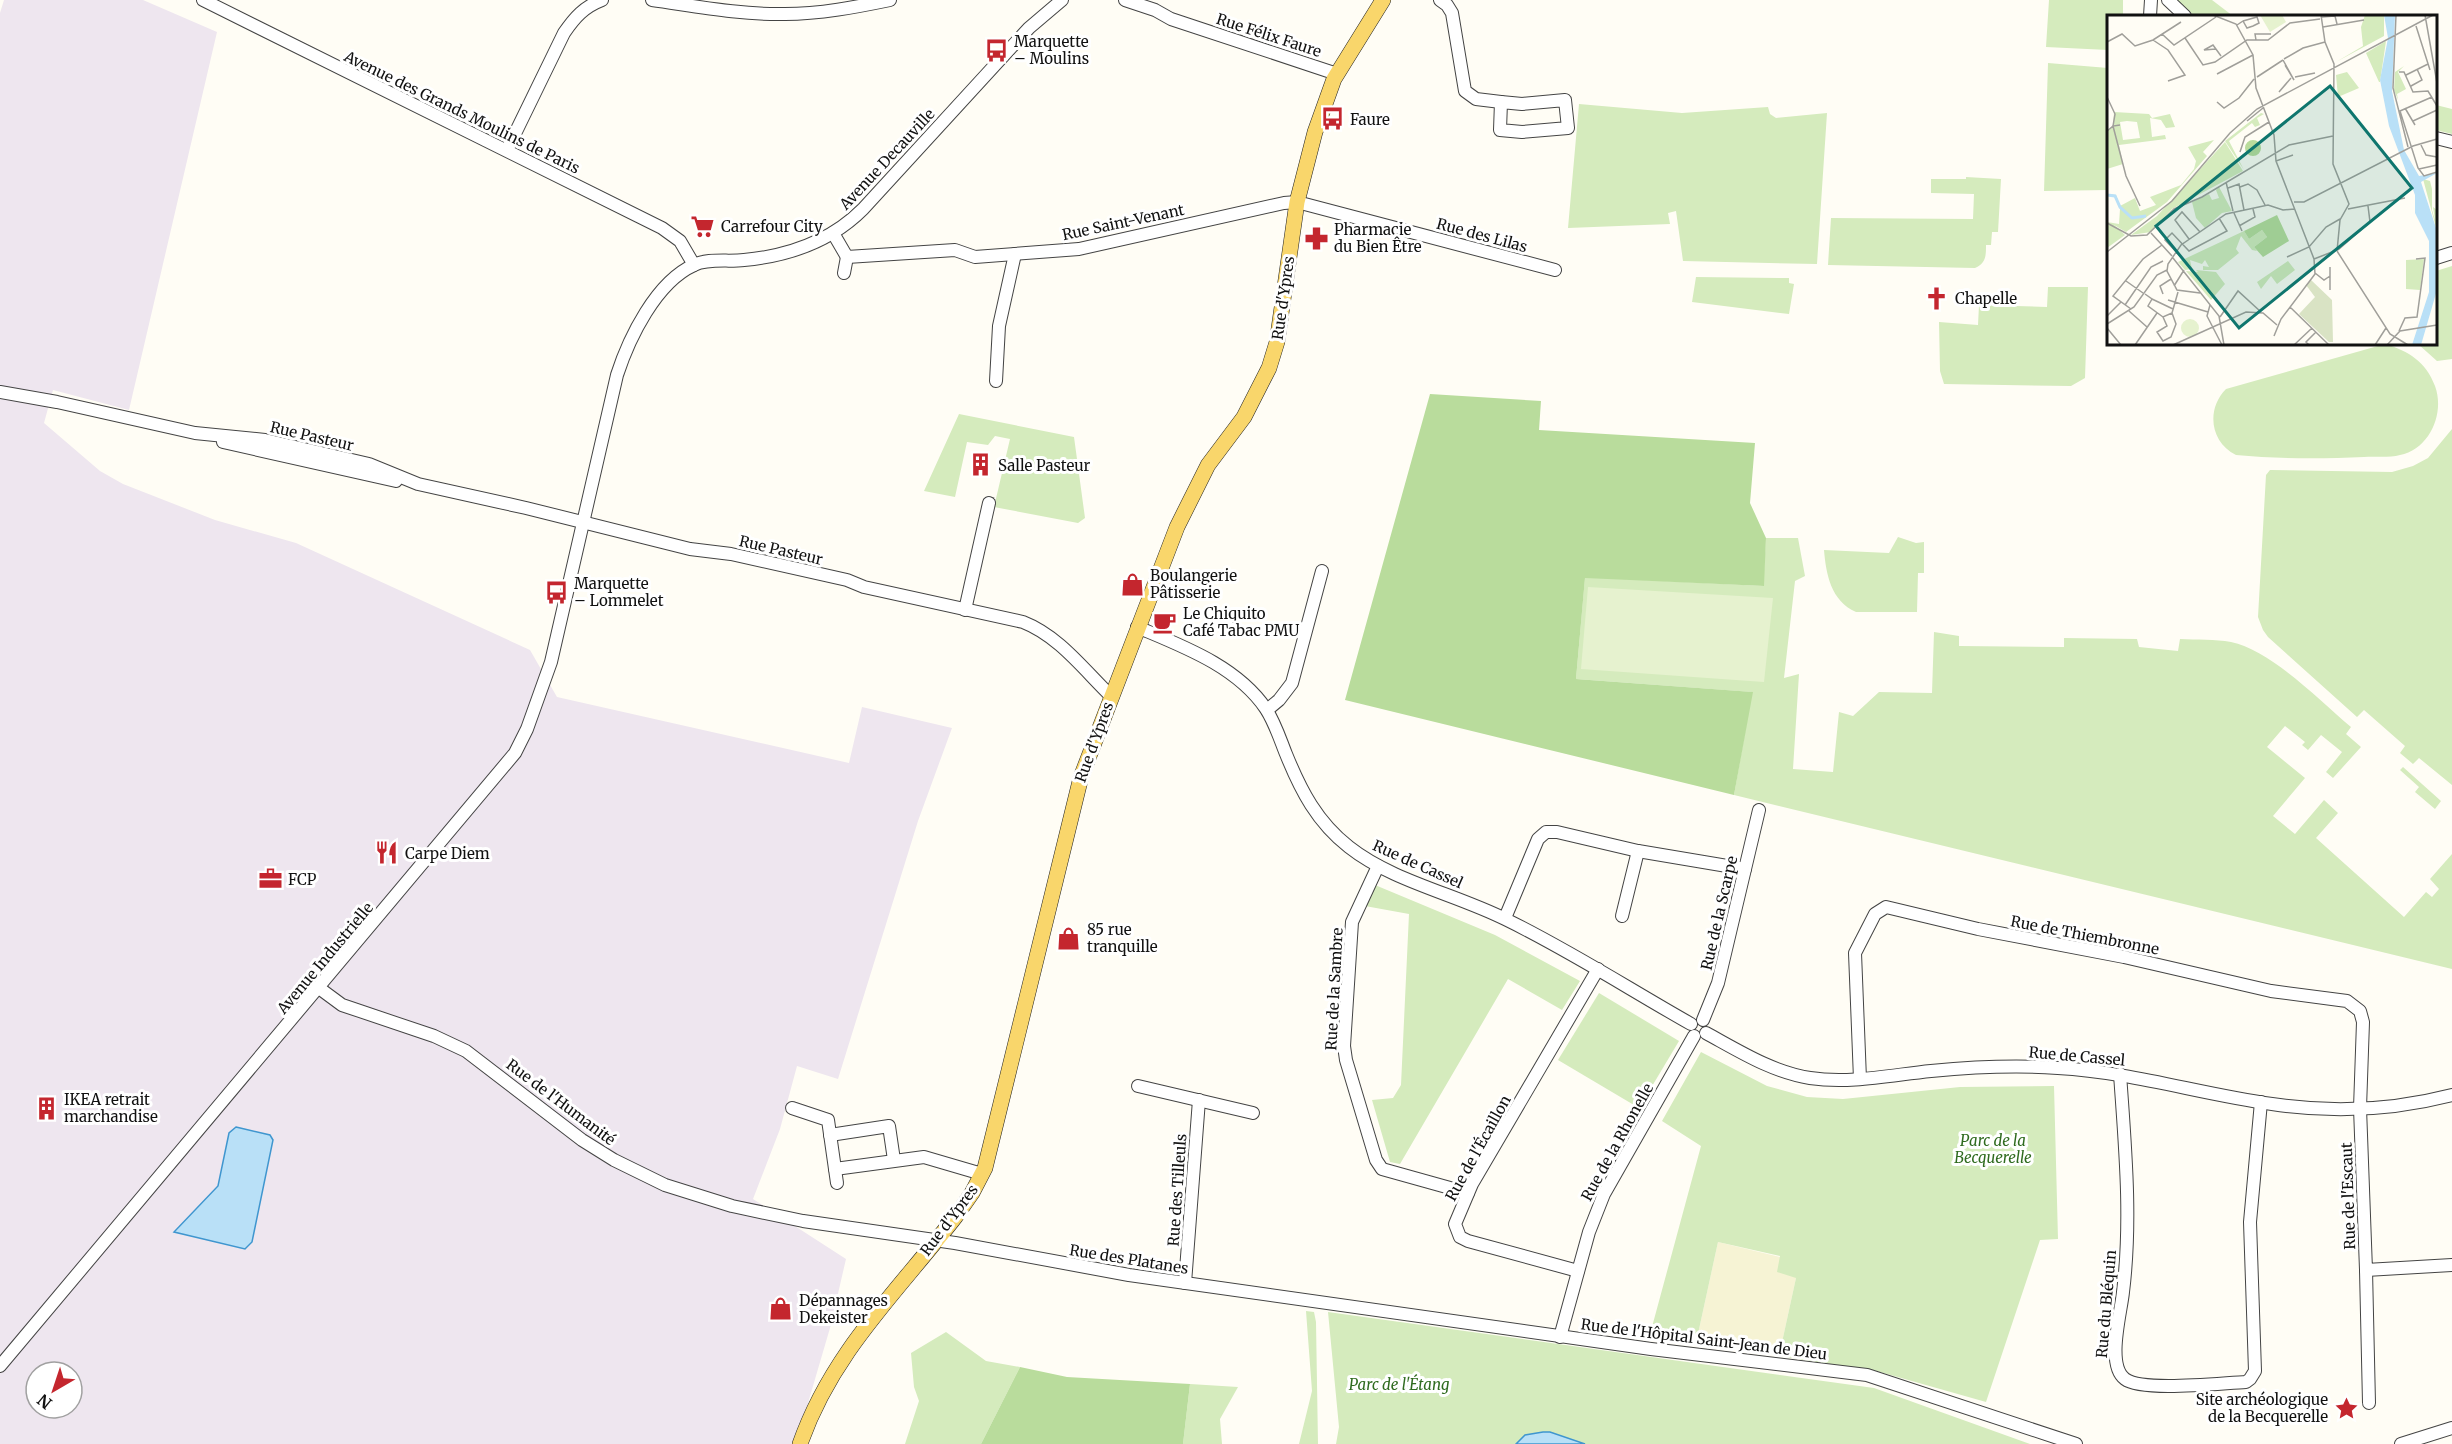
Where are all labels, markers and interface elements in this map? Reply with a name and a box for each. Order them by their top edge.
street label: Rue Félix Faure [1214,9,1324,61]
inset map [2107,15,2437,345]
place label: Marquette – Moulins [1014,32,1089,68]
bus stop icon: Marquette – Moulins [983,37,1009,63]
street label: Avenue des Grands Moulins de Paris [340,46,583,177]
street label: Avenue Decauville [835,104,939,214]
bus stop icon: Faure [1319,106,1345,132]
place label: Faure [1350,110,1390,129]
street label: Rue Saint-Venant [1060,200,1186,244]
supermarket icon: Carrefour City [690,213,716,239]
street label: Rue des Lilas [1435,214,1529,256]
place label: Carrefour City [721,217,823,236]
place label: Pharmacie du Bien Être [1334,220,1422,256]
pharmacy icon: Pharmacie du Bien Être [1303,225,1329,251]
street label: Rue d'Ypres [1268,255,1298,341]
church icon: Chapelle [1924,285,1950,311]
place label: Chapelle [1955,289,2017,308]
street label: Rue Pasteur [268,417,356,455]
building icon: Salle Pasteur [967,452,993,478]
place label: Salle Pasteur [998,456,1091,475]
street label: Rue Pasteur [737,531,825,569]
place label: Boulangerie Pâtisserie [1150,566,1237,602]
shop icon: Boulangerie Pâtisserie [1119,571,1145,597]
place label: Marquette – Lommelet [574,574,664,610]
bus stop icon: Marquette – Lommelet [543,579,569,605]
place label: Le Chiquito Café Tabac PMU [1183,604,1299,640]
cafe icon: Le Chiquito Café Tabac PMU [1152,609,1178,635]
street label: Rue d'Ypres [1071,699,1117,785]
street label: Rue de Cassel [1370,836,1466,892]
restaurant icon: Carpe Diem [374,840,400,866]
place label: Carpe Diem [405,844,490,863]
street label: Rue de la Scarpe [1697,854,1741,972]
office icon: FCP [257,866,283,892]
place label: FCP [288,870,317,889]
street label: Avenue Industrielle [272,898,377,1018]
street label: Rue de Thiembronne [2009,911,2161,959]
place label: 85 rue tranquille [1087,920,1158,956]
shop icon: 85 rue tranquille [1056,925,1082,951]
street label: Rue de la Sambre [1321,927,1347,1051]
street label: Rue de Cassel [2028,1042,2126,1070]
street label: Rue de l'Humanité [503,1055,620,1149]
street label: Rue de la Rhonelle [1577,1080,1657,1204]
place label: IKEA retrait marchandise [64,1090,158,1126]
street label: Rue de l'Écaillon [1440,1091,1515,1204]
building icon: IKEA retrait marchandise [33,1095,59,1121]
park label: Parc de la Becquerelle [1954,1131,2032,1167]
street label: Rue des Tilleuls [1164,1133,1190,1247]
street label: Rue de l'Escaut [2337,1142,2359,1250]
street label: Rue d'Ypres [916,1181,982,1259]
street label: Rue des Platanes [1068,1240,1190,1278]
street label: Rue du Bléquin [2092,1249,2120,1359]
place label: Dépannages Dekeister [799,1291,888,1327]
shop icon: Dépannages Dekeister [768,1296,794,1322]
street label: Rue de l'Hôpital Saint-Jean de Dieu [1580,1314,1828,1364]
north arrow [24,1360,84,1420]
park label: Parc de l'Étang [1349,1374,1449,1394]
text: N [33,1390,56,1413]
place label: Site archéologique de la Becquerelle [2196,1390,2328,1426]
place icon: Site archéologique de la Becquerelle [2333,1395,2359,1421]

